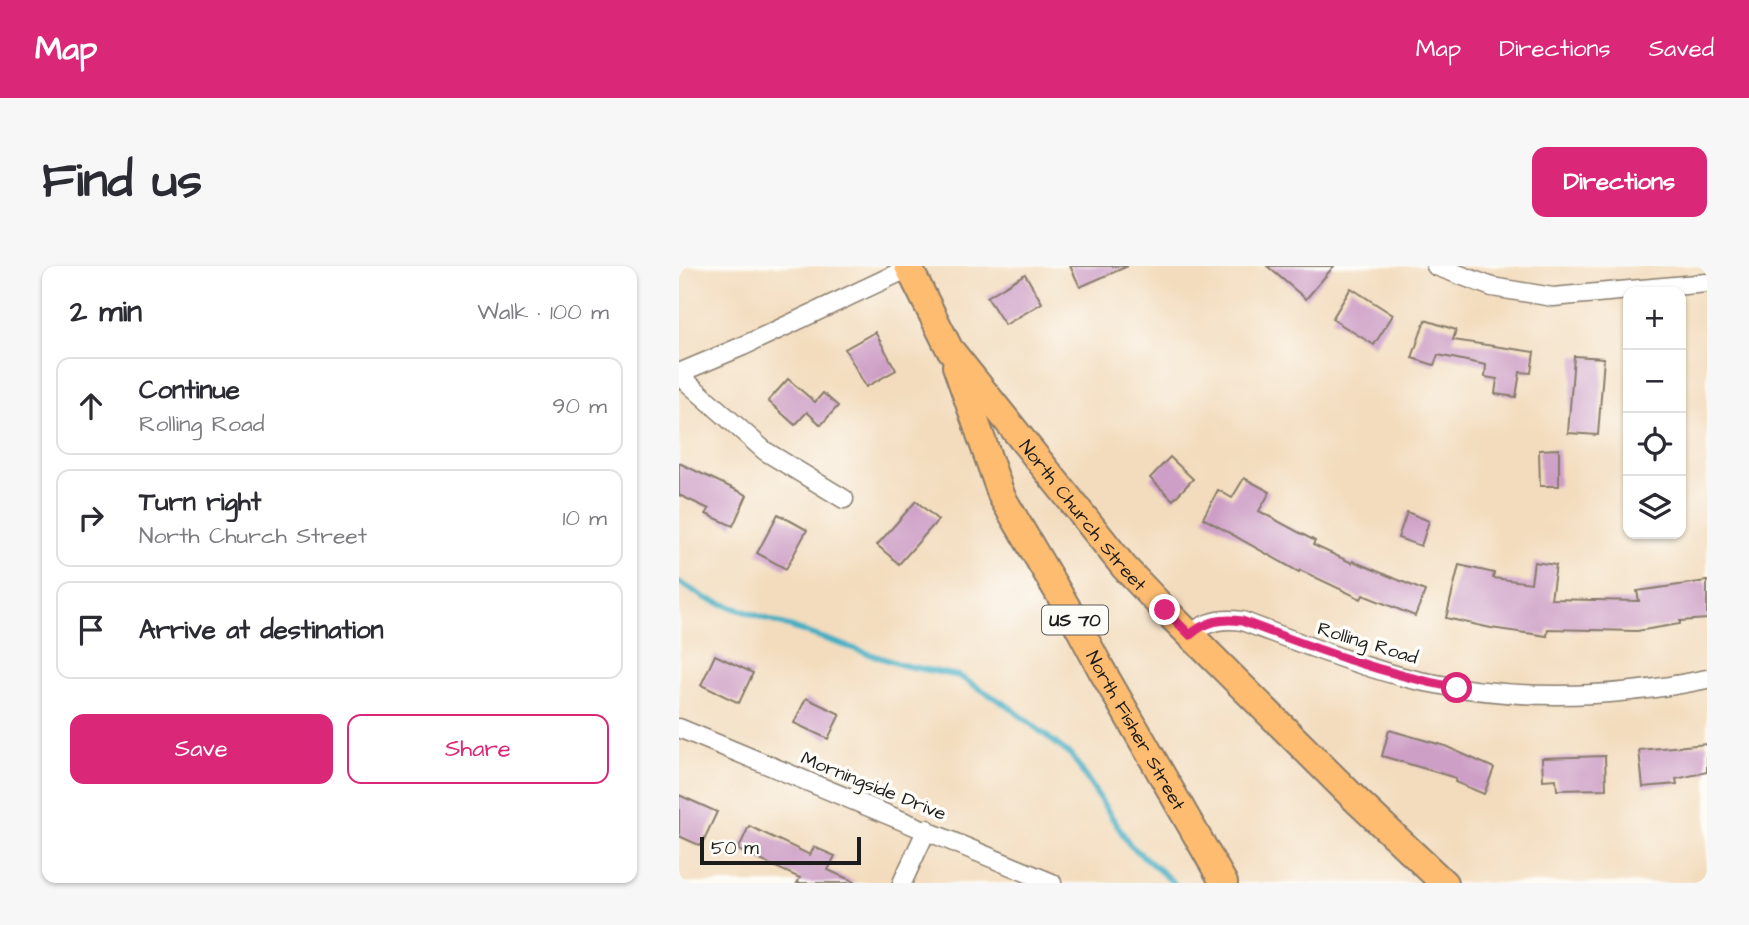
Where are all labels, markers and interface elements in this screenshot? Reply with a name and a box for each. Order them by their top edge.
text: Map [35,26,97,72]
text: Map [1416,32,1461,66]
text: Directions [1499,32,1611,66]
text: Saved [1649,32,1714,66]
button: Directions [1532,147,1707,217]
text: Find us [42,148,202,216]
map controls [1623,287,1686,539]
button: + [1623,287,1686,350]
text: 2 min [70,291,142,333]
text: Walk · 100 m [477,296,609,328]
button: − [1623,350,1686,413]
text: Continue [139,372,240,408]
icon: ahead [72,387,110,425]
text: 90 m [552,390,607,422]
text: Rolling Road [139,408,264,440]
button: locate [1623,413,1686,476]
street label: North Church Street [1012,434,1152,598]
button: layers [1623,476,1686,539]
text: Turn right [139,484,261,520]
icon: right [72,499,110,537]
text: 10 m [562,502,607,534]
text: North Church Street [139,520,367,552]
route end [1149,594,1180,625]
road number: US 70 [1042,606,1108,634]
icon: arrive [72,611,110,649]
text: Arrive at destination [139,612,384,648]
street label: Rolling Road [1314,615,1421,673]
street label: North Fisher Street [1079,646,1192,816]
route start [1441,672,1472,703]
button: Save [70,714,333,784]
button: Share [347,714,609,784]
street label: Morningside Drive [796,745,950,829]
scale bar [700,834,861,866]
text: 50 m [711,835,759,862]

